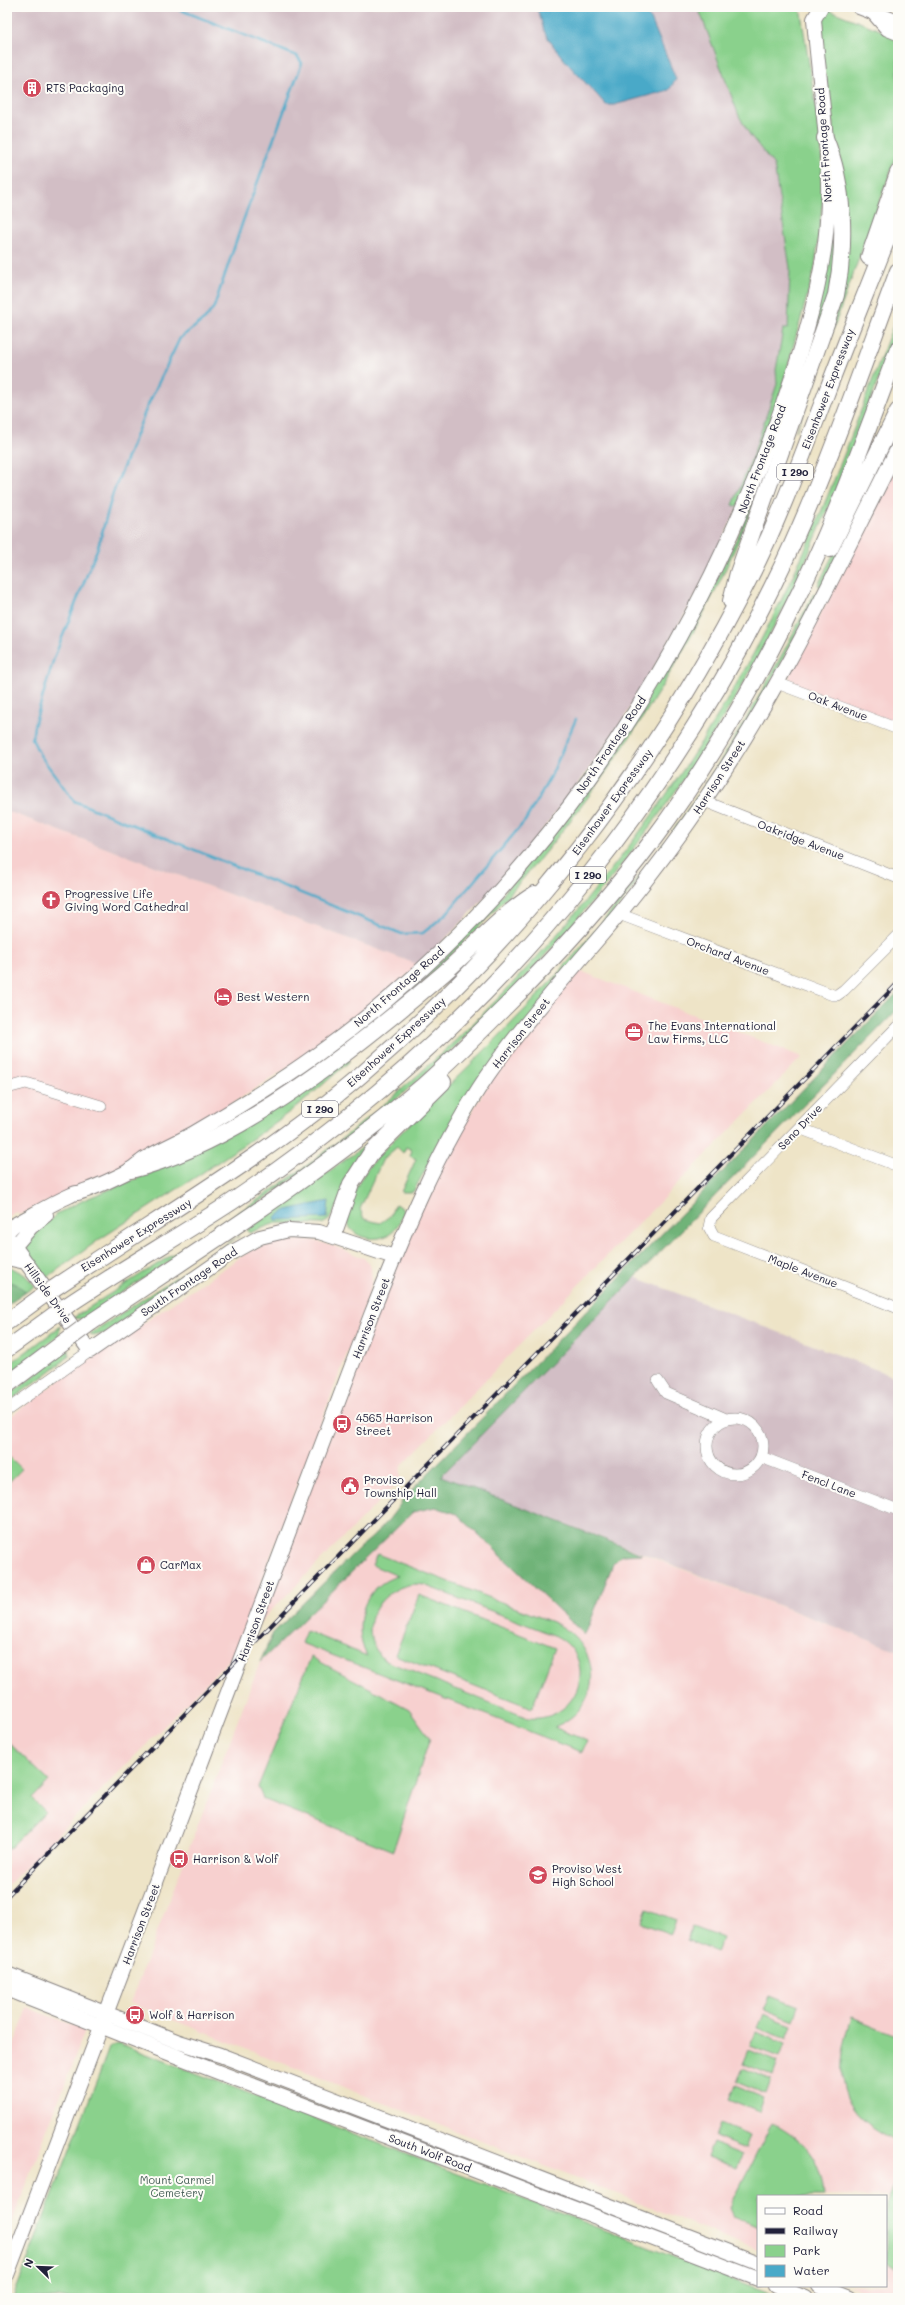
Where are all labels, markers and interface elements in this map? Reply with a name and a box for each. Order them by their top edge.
building icon: RTS Packaging [21,77,43,99]
place label: RTS Packaging [46,80,124,95]
street label: North Frontage Road [812,87,835,203]
street label: Eisenhower Expressway [798,326,858,451]
street label: North Frontage Road [734,403,789,515]
road number: I 290 [777,464,813,480]
street label: Oak Avenue [806,687,870,724]
street label: North Frontage Road [572,693,649,797]
street label: Harrison Street [689,737,748,817]
street label: Eisenhower Expressway [568,745,655,858]
street label: Oakridge Avenue [756,816,847,863]
road number: I 290 [570,867,606,883]
place label: Progressive Life Giving Word Cathedral [65,886,189,914]
church icon: Progressive Life Giving Word Cathedral [40,889,62,911]
street label: Orchard Avenue [684,933,772,978]
street label: North Frontage Road [350,943,447,1030]
hotel icon: Best Western [212,986,234,1008]
place label: Best Western [237,989,309,1004]
street label: Eisenhower Expressway [343,993,448,1090]
street label: Harrison Street [488,994,553,1071]
place label: The Evans International Law Firms, LLC [648,1018,776,1046]
office icon: The Evans International Law Firms, LLC [623,1021,645,1043]
street label: Seno Drive [774,1100,825,1153]
road number: I 290 [302,1101,338,1117]
street label: Eisenhower Expressway [78,1194,194,1275]
street label: South Frontage Road [138,1244,240,1320]
street label: Maple Avenue [766,1250,840,1291]
street label: Hillside Drive [21,1259,76,1326]
street label: Harrison Street [348,1275,393,1360]
place label: 4565 Harrison Street [356,1410,433,1438]
bus stop icon: 4565 Harrison Street [331,1413,353,1435]
street label: Fencl Lane [800,1466,859,1501]
place label: Proviso Township Hall [364,1472,437,1500]
public building icon: Proviso Township Hall [339,1475,361,1497]
shop icon: CarMax [135,1554,157,1576]
place label: CarMax [160,1557,202,1572]
street label: Harrison Street [234,1578,277,1664]
bus stop icon: Harrison & Wolf [168,1848,190,1870]
place label: Harrison & Wolf [193,1851,279,1866]
place label: Proviso West High School [552,1861,622,1889]
school or university icon: Proviso West High School [527,1864,549,1886]
street label: Harrison Street [118,1881,163,1966]
bus stop icon: Wolf & Harrison [124,2004,146,2026]
place label: Wolf & Harrison [149,2007,234,2022]
street label: South Wolf Road [387,2130,474,2175]
park label: Mount Carmel Cemetery [140,2172,214,2200]
legend [757,2195,887,2287]
text: Road [793,2202,823,2218]
text: Railway [793,2222,838,2238]
text: Park [793,2242,820,2258]
north arrow [18,2247,58,2287]
text: N [20,2256,37,2270]
text: Water [793,2262,830,2278]

